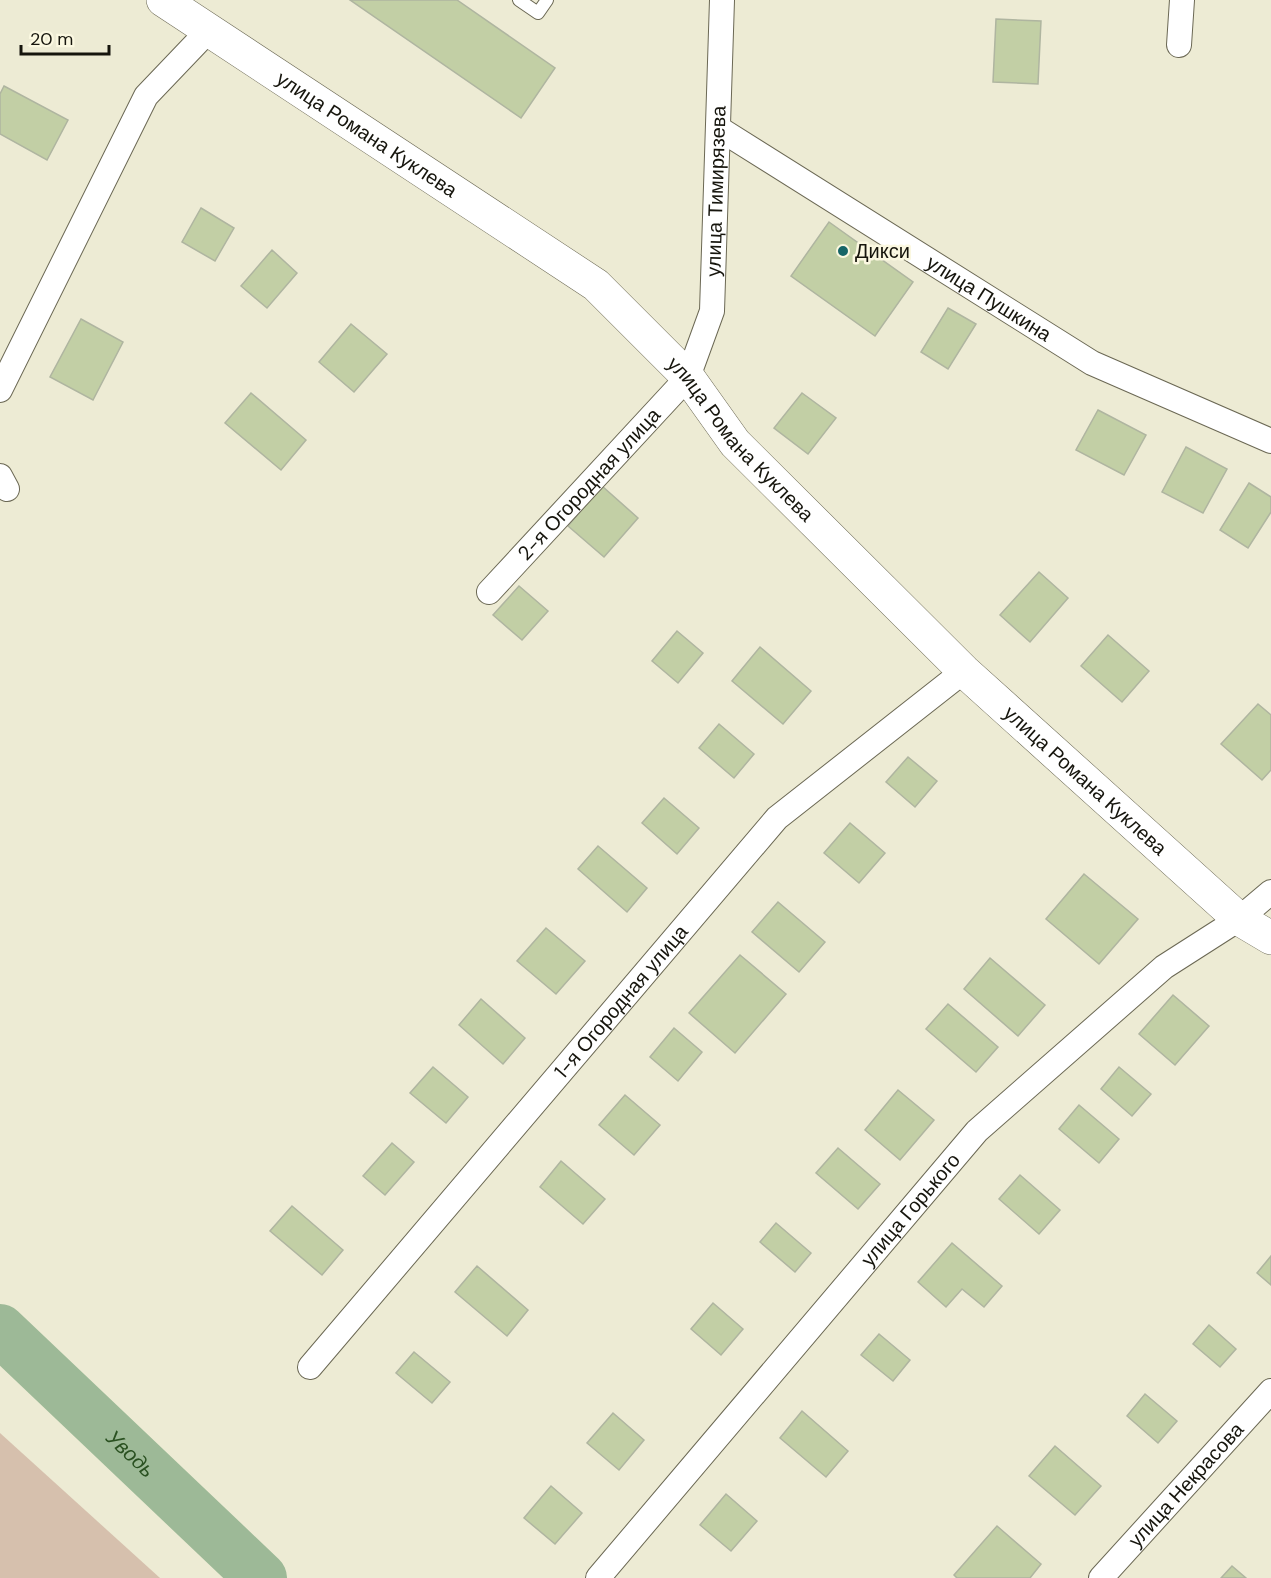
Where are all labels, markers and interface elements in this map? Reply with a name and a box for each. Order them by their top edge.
scale bar [21,18,110,56]
text: 20 m [30,27,73,51]
street label: улица Романа Куклева [271,65,463,204]
street label: улица Тимирязева [700,104,732,277]
place label: Дикси [855,238,910,264]
marker: Дикси [836,244,850,258]
street label: улица Пушкина [922,249,1057,348]
street label: улица Романа Куклева [662,351,820,528]
street label: 2-я Огородная улица [512,402,667,566]
street label: улица Романа Куклева [998,700,1173,861]
street label: 1-я Огородная улица [548,919,694,1084]
street label: улица Горького [855,1148,966,1272]
street label: улица Некрасова [1122,1416,1250,1553]
water label: Уводь [99,1423,161,1484]

